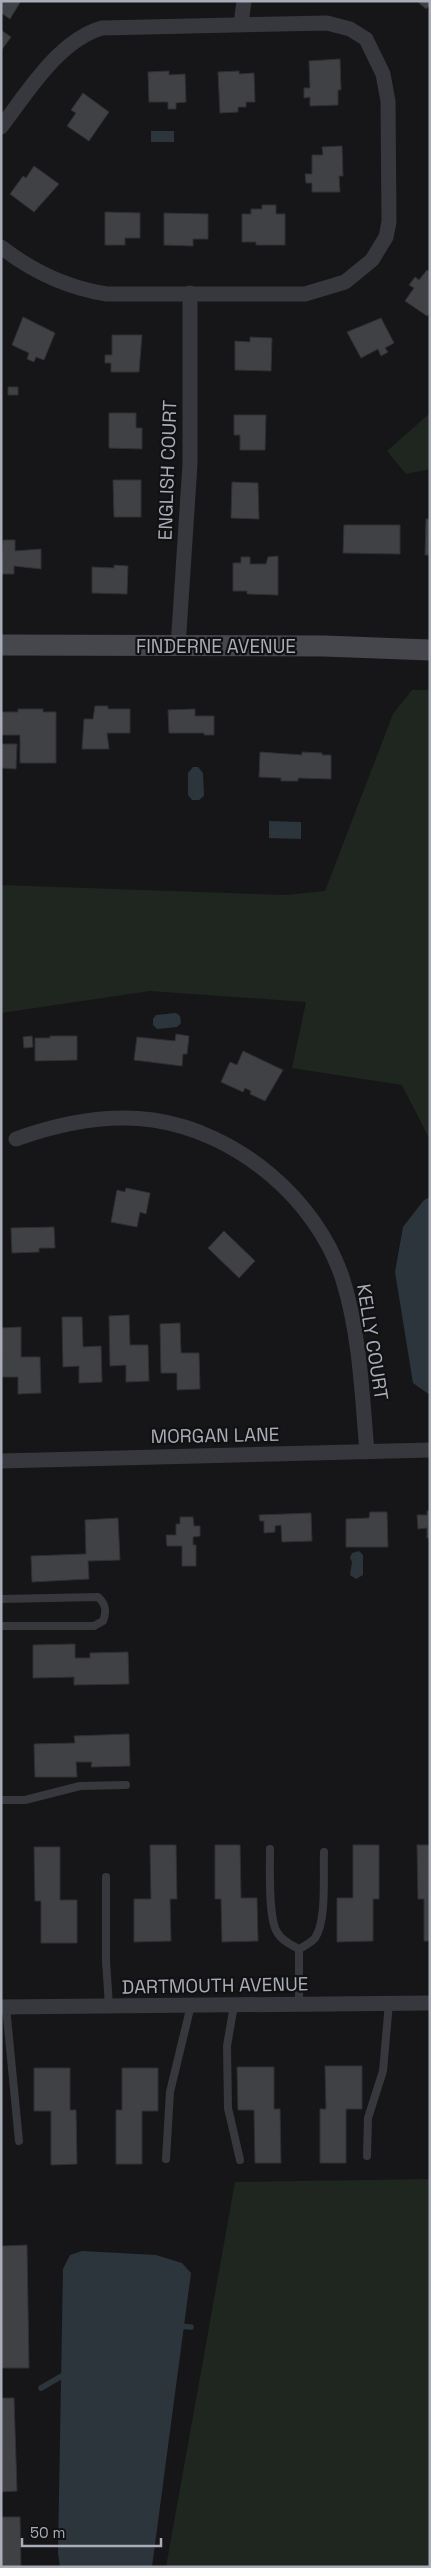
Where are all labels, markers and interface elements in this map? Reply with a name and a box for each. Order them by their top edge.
street label: ENGLISH COURT [153,399,182,541]
street label: FINDERNE AVENUE [136,634,296,659]
street label: KELLY COURT [351,1282,394,1402]
street label: MORGAN LANE [150,1422,280,1449]
street label: DARTMOUTH AVENUE [121,1971,309,2000]
scale bar [22,2516,161,2548]
text: 50 m [30,2523,65,2542]

